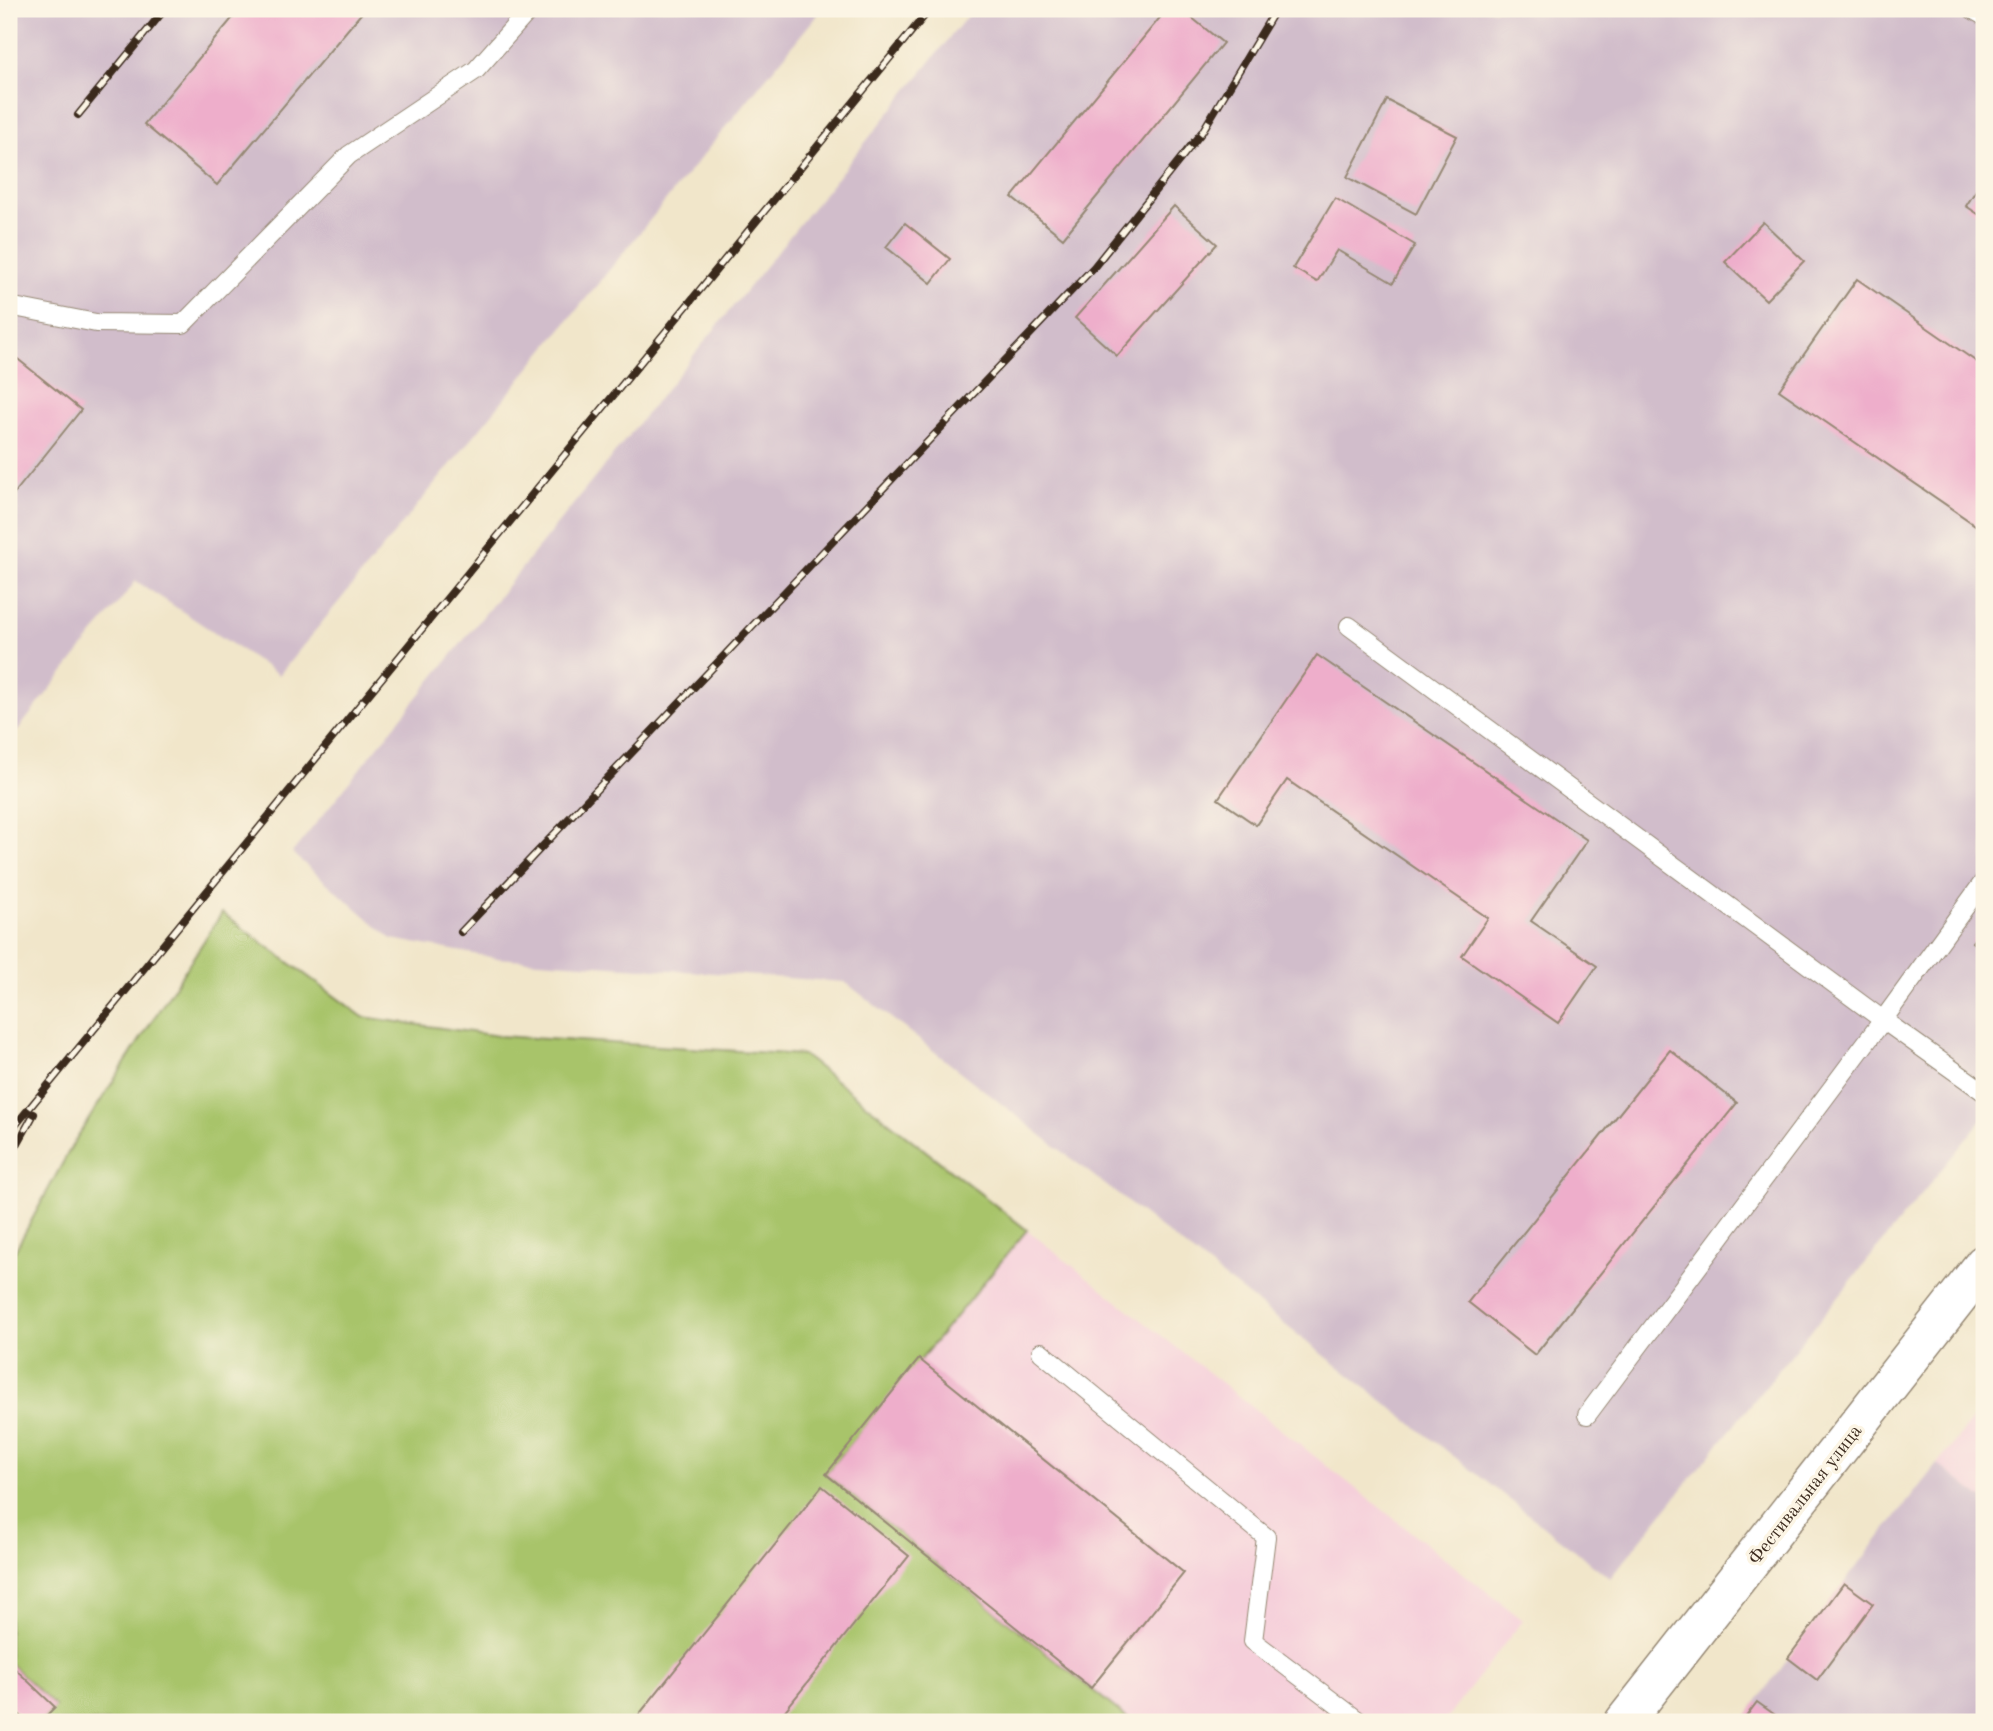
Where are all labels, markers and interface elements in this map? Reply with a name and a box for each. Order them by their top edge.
street label: Фестивальная улица [1746,1422,1867,1569]

